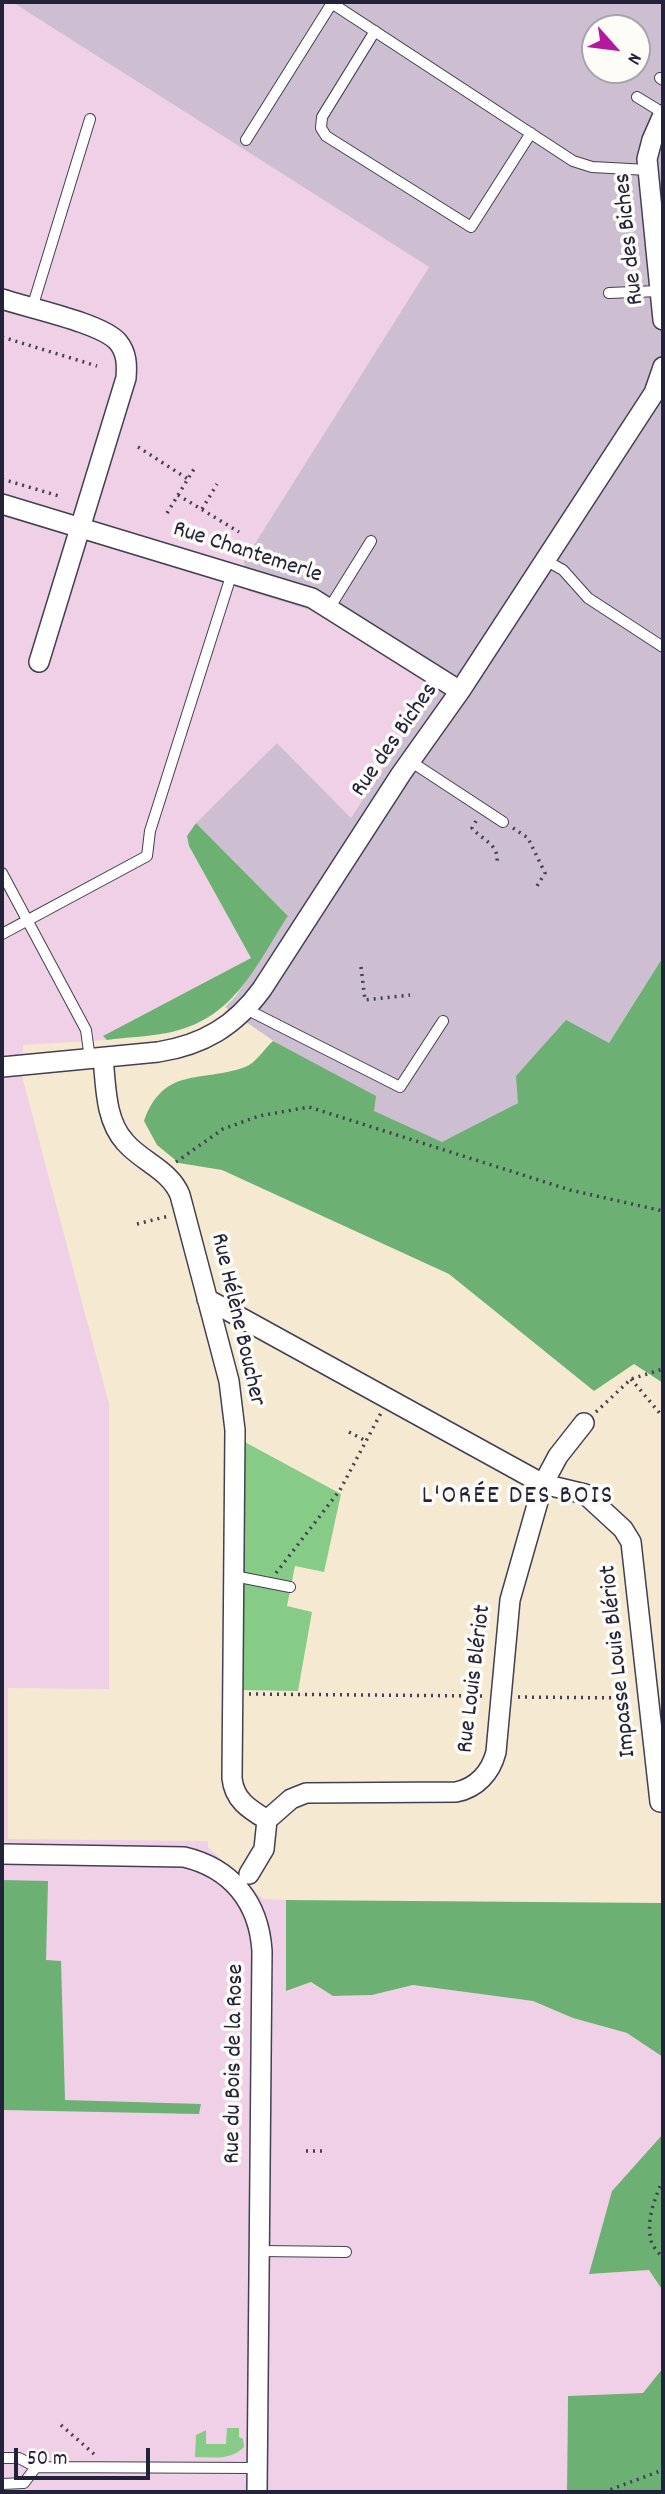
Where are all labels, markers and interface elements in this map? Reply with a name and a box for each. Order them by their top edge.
north arrow [581,14,651,84]
text: N [619,48,647,69]
street label: Rue des Biches [610,172,652,306]
street label: Rue Chantemerle [169,516,325,592]
street label: Rue des Biches [346,678,446,804]
street label: Rue Hélène Boucher [202,1231,270,1409]
district label: L'ORÉE DES BOIS [424,1482,612,1514]
street label: Impasse Louis Blériot [596,1563,644,1759]
street label: Rue Louis Blériot [453,1603,499,1755]
street label: Rue du Bois de la Rose [220,1964,252,2164]
scale bar [18,2434,154,2478]
text: 50 m [27,2445,67,2475]

